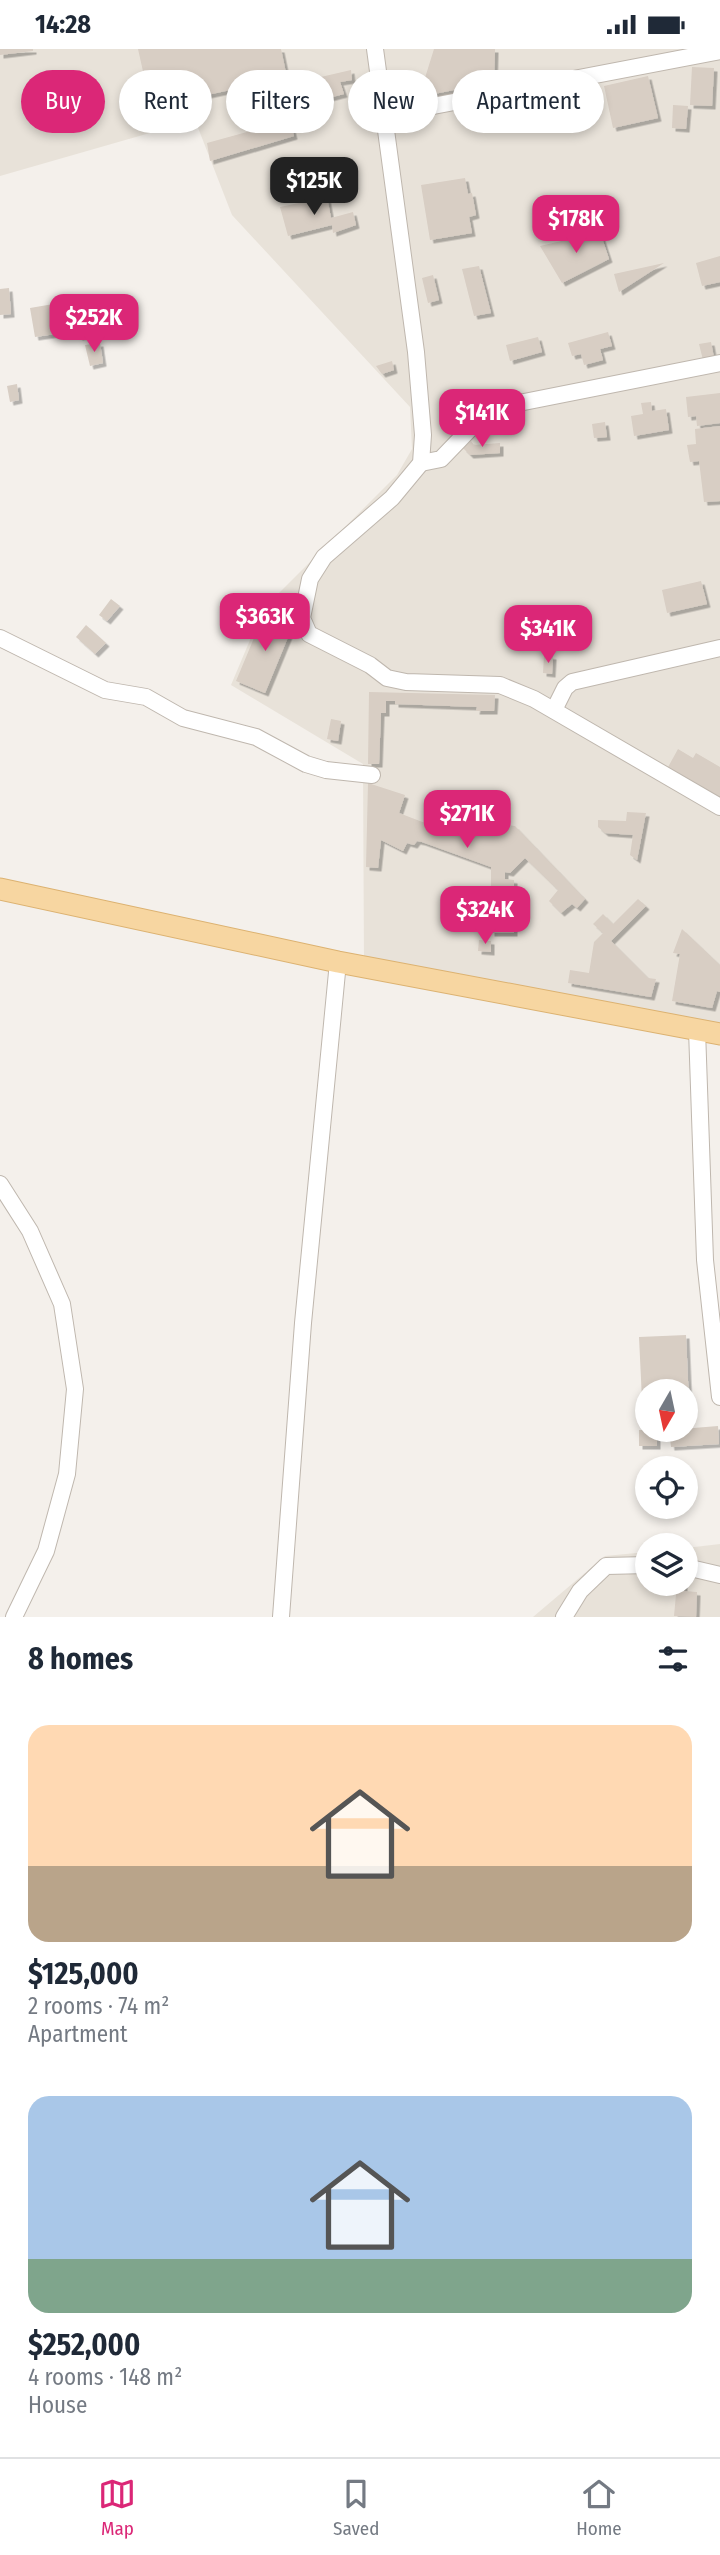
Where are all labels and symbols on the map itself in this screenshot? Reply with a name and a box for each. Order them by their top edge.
pin: $125K [265,157,363,217]
pin: $178K [527,195,625,255]
pin: $252K [45,295,143,354]
pin: $141K [433,389,531,449]
pin: $363K [216,593,314,653]
pin: $341K [499,605,597,665]
pin: $271K [418,791,516,850]
pin: $324K [436,887,534,946]
north arrow [635,1379,698,1442]

